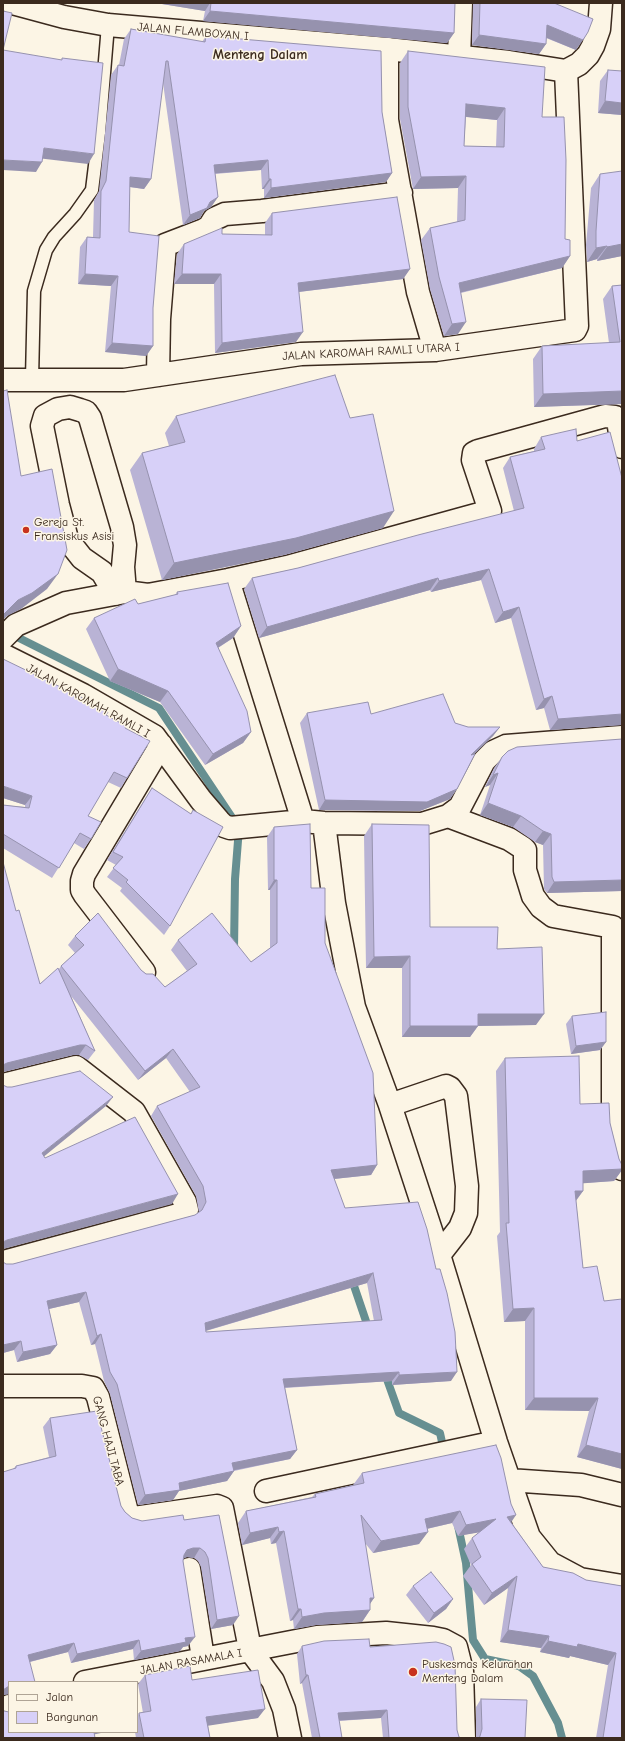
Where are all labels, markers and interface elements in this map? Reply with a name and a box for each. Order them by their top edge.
street label: JALAN FLAMBOYAN I [137,20,249,44]
district label: Menteng Dalam [213,47,307,63]
street label: JALAN KAROMAH RAMLI UTARA I [282,340,460,364]
place label: Gereja St. Fransiskus Asisi [34,516,114,544]
marker: Gereja St. Fransiskus Asisi [21,525,31,535]
street label: JALAN KAROMAH RAMLI I [24,661,152,741]
street label: GANG HAJI TABA [89,1394,127,1488]
street label: JALAN RASAMALA I [139,1646,243,1678]
place label: Puskesmas Kelurahan Menteng Dalam [422,1658,533,1686]
marker: Puskesmas Kelurahan Menteng Dalam [407,1666,419,1678]
legend [8,1681,138,1733]
text: Jalan [46,1690,73,1704]
text: Bangunan [46,1710,98,1724]

